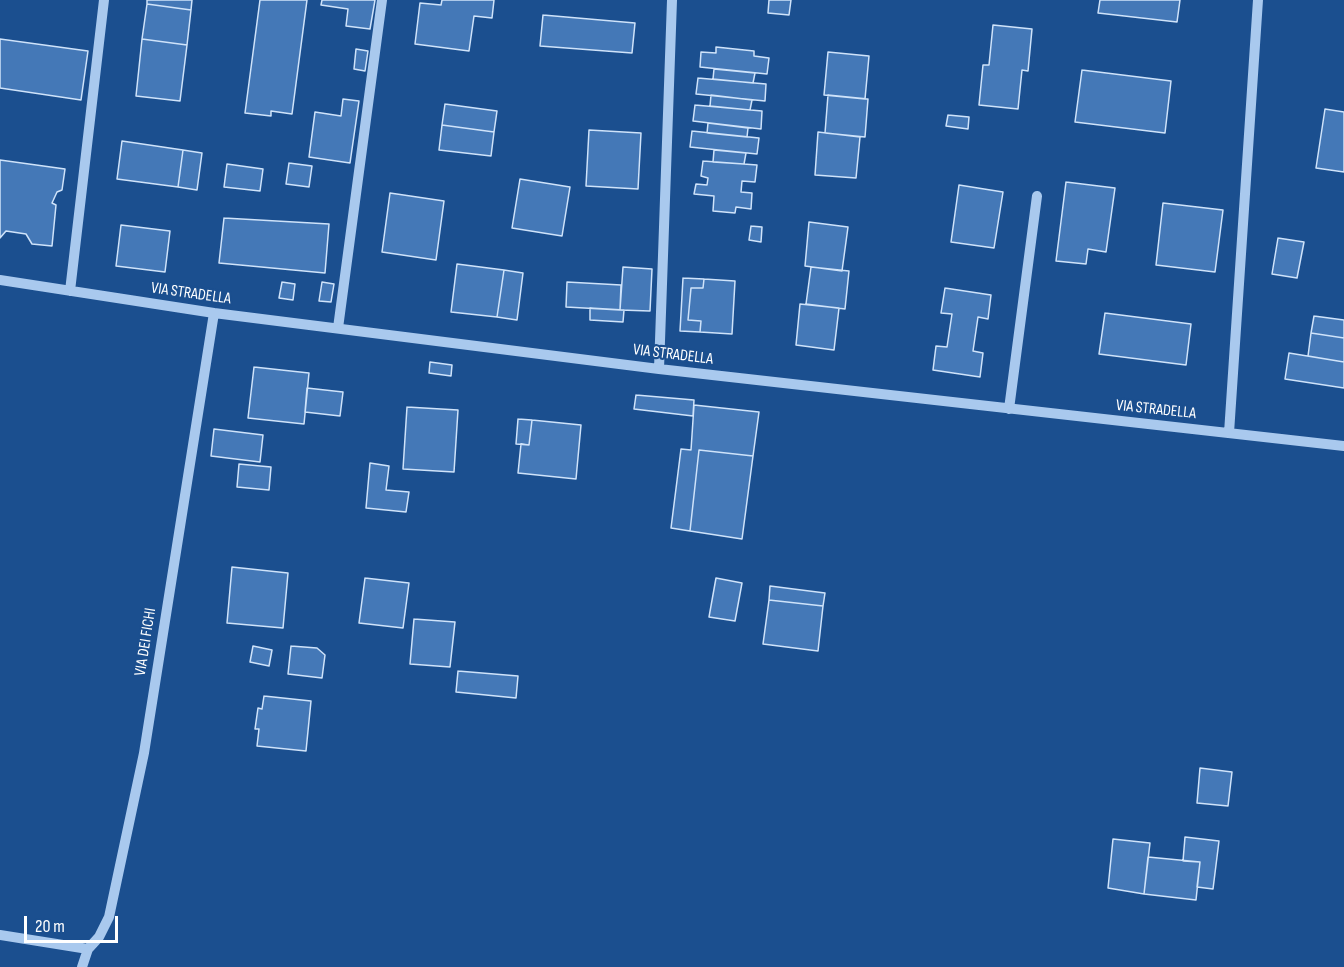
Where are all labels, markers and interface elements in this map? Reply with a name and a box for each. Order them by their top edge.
street label: VIA STRADELLA [150,279,232,309]
street label: VIA STRADELLA [632,341,714,369]
street label: VIA STRADELLA [1115,396,1197,424]
street label: VIA DEI FICHI [131,607,161,677]
scale bar [27,904,122,942]
text: 20 m [35,916,65,937]

